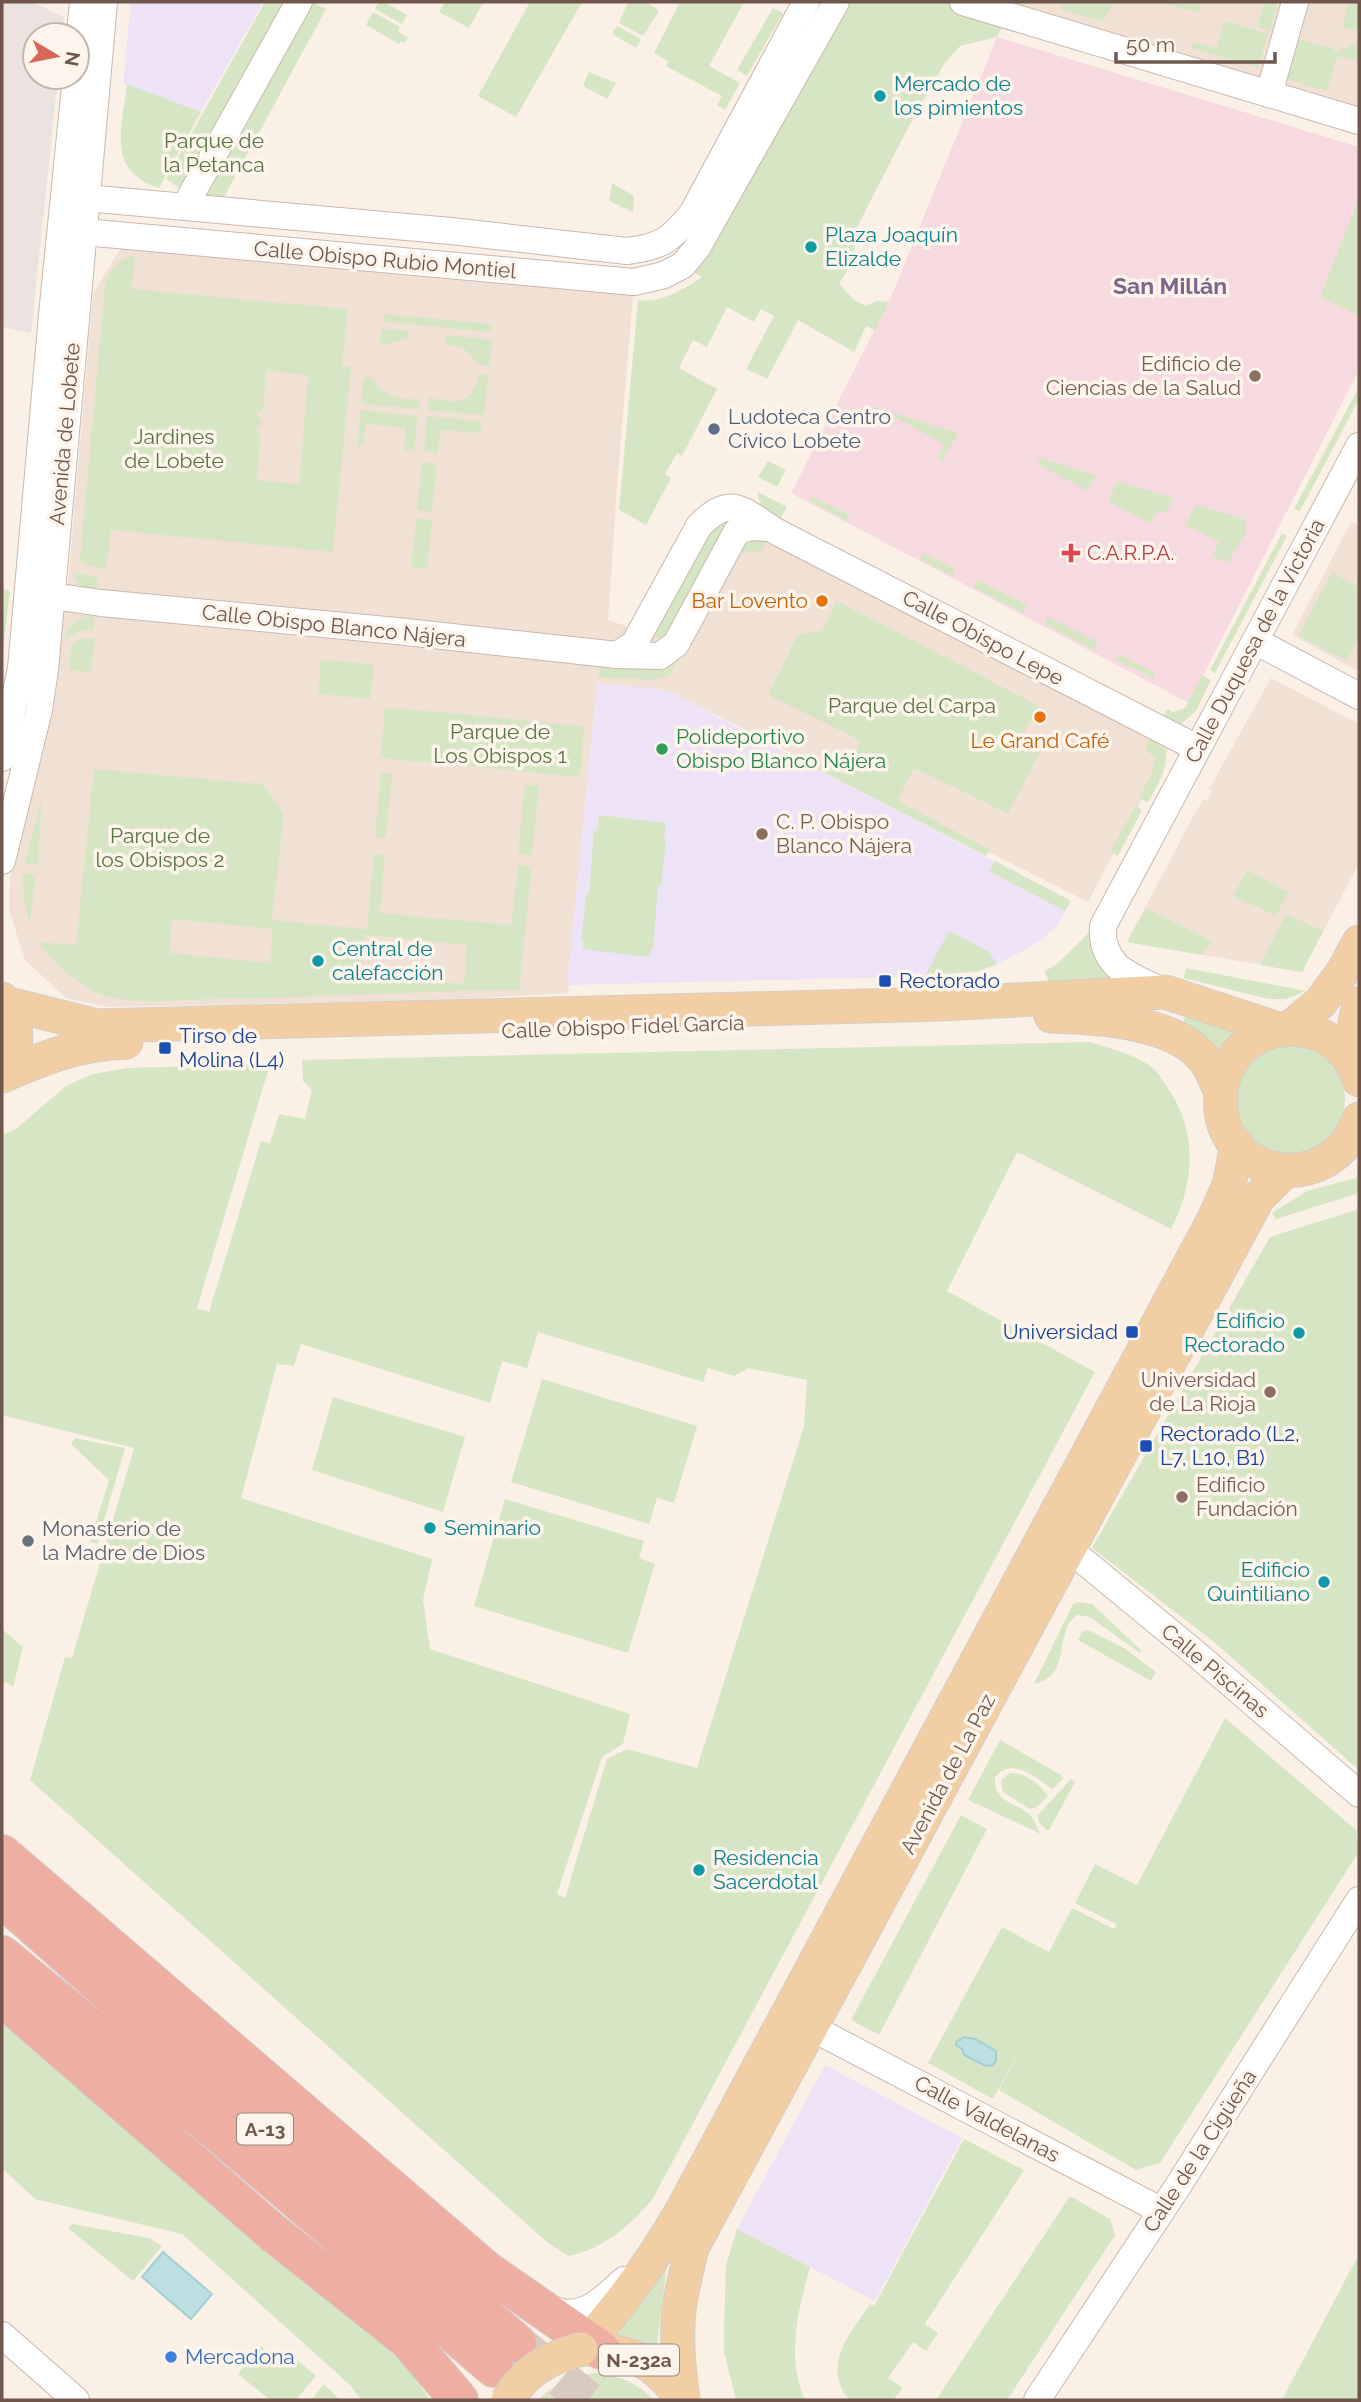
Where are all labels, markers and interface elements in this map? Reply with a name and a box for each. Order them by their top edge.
north arrow [21,21,91,91]
scale bar [1116,21,1275,65]
text: 50 m [1126,32,1175,57]
text: N [61,50,85,68]
place label: Mercado de los pimientos [894,71,1023,120]
marker: Mercado de los pimientos [872,88,888,104]
park label: Parque de la Petanca [163,128,265,177]
place label: Plaza Joaquín Elizalde [825,222,958,271]
street label: Calle Obispo Rubio Montiel [253,236,517,283]
marker: Plaza Joaquín Elizalde [803,239,819,255]
district label: San Millán [1113,272,1227,299]
street label: Avenida de Lobete [44,342,85,526]
place label: Edificio de Ciencias de la Salud [1046,351,1241,400]
marker: Edificio de Ciencias de la Salud [1247,368,1263,384]
place label: Ludoteca Centro Cívico Lobete [728,404,891,453]
marker: Ludoteca Centro Cívico Lobete [706,421,722,437]
park label: Jardines de Lobete [124,424,224,473]
street label: Calle Duquesa de la Victoria [1179,514,1330,767]
place label: C.A.R.P.A. [1087,540,1175,565]
marker: C.A.R.P.A. [1061,543,1081,563]
street label: Calle Obispo Lepe [898,585,1068,691]
place label: Bar Lovento [692,588,808,613]
marker: Bar Lovento [814,593,830,609]
street label: Calle Obispo Blanco Nájera [201,599,467,652]
park label: Parque del Carpa [828,693,996,718]
marker: Le Grand Café [1032,709,1048,725]
park label: Parque de Los Obispos 1 [433,719,567,768]
place label: Polideportivo Obispo Blanco Nájera [676,724,886,773]
place label: Le Grand Café [971,728,1109,753]
marker: Polideportivo Obispo Blanco Nájera [654,741,670,757]
place label: C. P. Obispo Blanco Nájera [776,809,912,858]
park label: Parque de los Obispos 2 [95,823,225,872]
marker: C. P. Obispo Blanco Nájera [754,826,770,842]
place label: Central de calefacción [332,936,444,985]
marker: Central de calefacción [310,953,326,969]
place label: Rectorado [899,968,1000,993]
marker: Rectorado [877,973,893,989]
street label: Calle Obispo Fidel García [501,1010,745,1043]
place label: Tirso de Molina (L4) [179,1023,284,1072]
marker: Tirso de Molina (L4) [157,1040,173,1056]
place label: Edificio Rectorado [1184,1308,1285,1357]
place label: Universidad [1003,1319,1118,1344]
marker: Universidad [1124,1324,1140,1340]
marker: Edificio Rectorado [1291,1325,1307,1341]
place label: Universidad de La Rioja [1141,1367,1256,1416]
marker: Universidad de La Rioja [1262,1384,1278,1400]
place label: Rectorado (L2, L7, L10, B1) [1160,1421,1300,1470]
marker: Rectorado (L2, L7, L10, B1) [1138,1438,1154,1454]
place label: Edificio Fundación [1196,1472,1298,1521]
marker: Edificio Fundación [1174,1489,1190,1505]
place label: Seminario [444,1515,541,1540]
place label: Monasterio de la Madre de Dios [42,1516,205,1565]
marker: Seminario [422,1520,438,1536]
marker: Monasterio de la Madre de Dios [20,1533,36,1549]
place label: Edificio Quintiliano [1207,1557,1310,1606]
marker: Edificio Quintiliano [1316,1574,1332,1590]
street label: Calle Piscinas [1156,1618,1274,1723]
street label: Avenida de La Paz [895,1689,1000,1858]
place label: Residencia Sacerdotal [713,1845,819,1894]
marker: Residencia Sacerdotal [691,1862,707,1878]
street label: Calle de la Cigüeña [1138,2065,1261,2237]
street label: Calle Valdelanas [910,2070,1064,2167]
road number: A-13 [237,2114,293,2144]
place label: Mercadona [185,2344,295,2369]
road number: N-232a [599,2344,679,2376]
marker: Mercadona [163,2349,179,2365]

